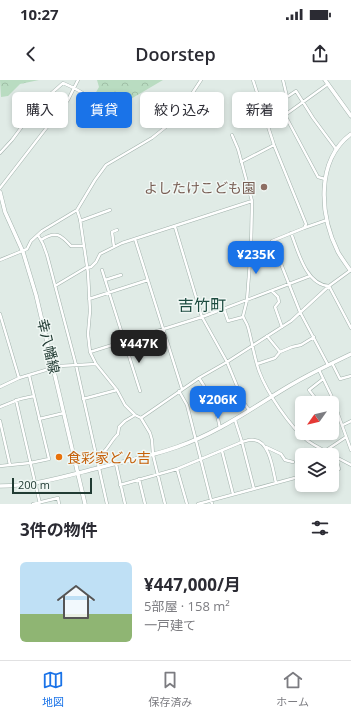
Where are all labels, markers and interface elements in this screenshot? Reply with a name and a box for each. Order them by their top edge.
text: 10:27 [20,4,59,24]
text: Doorstep [135,42,216,66]
icon: back [20,43,42,65]
icon: share [309,43,331,65]
chip: 購入 [12,92,68,128]
chip: 賃貸 [76,92,132,128]
chip: 絞り込み [140,92,224,128]
chip: 新着 [232,92,288,128]
place label: よしたけこども園 [144,178,256,197]
marker: よしたけこども園 [259,182,269,192]
pin: ¥235K [228,241,284,275]
text: ¥235K [237,245,275,263]
district label: 吉竹町 [178,294,226,316]
street label: 幸八幡線 [33,317,65,375]
pin: ¥447K [111,330,167,364]
text: ¥447K [120,334,158,352]
pin: ¥206K [190,386,246,420]
text: ¥206K [199,390,237,408]
north arrow [295,396,339,440]
map controls [295,396,339,492]
place label: 食彩家どん吉 [67,448,151,467]
button: layers [295,448,339,492]
marker: 食彩家どん吉 [54,452,64,462]
scale bar [12,476,92,495]
text: 200 m [18,477,50,492]
icon: filters [309,517,331,539]
text: 3件の物件 [20,518,98,541]
text: ¥447,000/月 [144,573,241,596]
icon: home [52,578,100,626]
text: 5部屋 · 158 m² [144,597,230,615]
text: 一戸建て [144,616,196,634]
tab: 地図 [42,669,64,709]
tab: 保存済み [148,669,192,709]
tab: ホーム [276,669,309,709]

